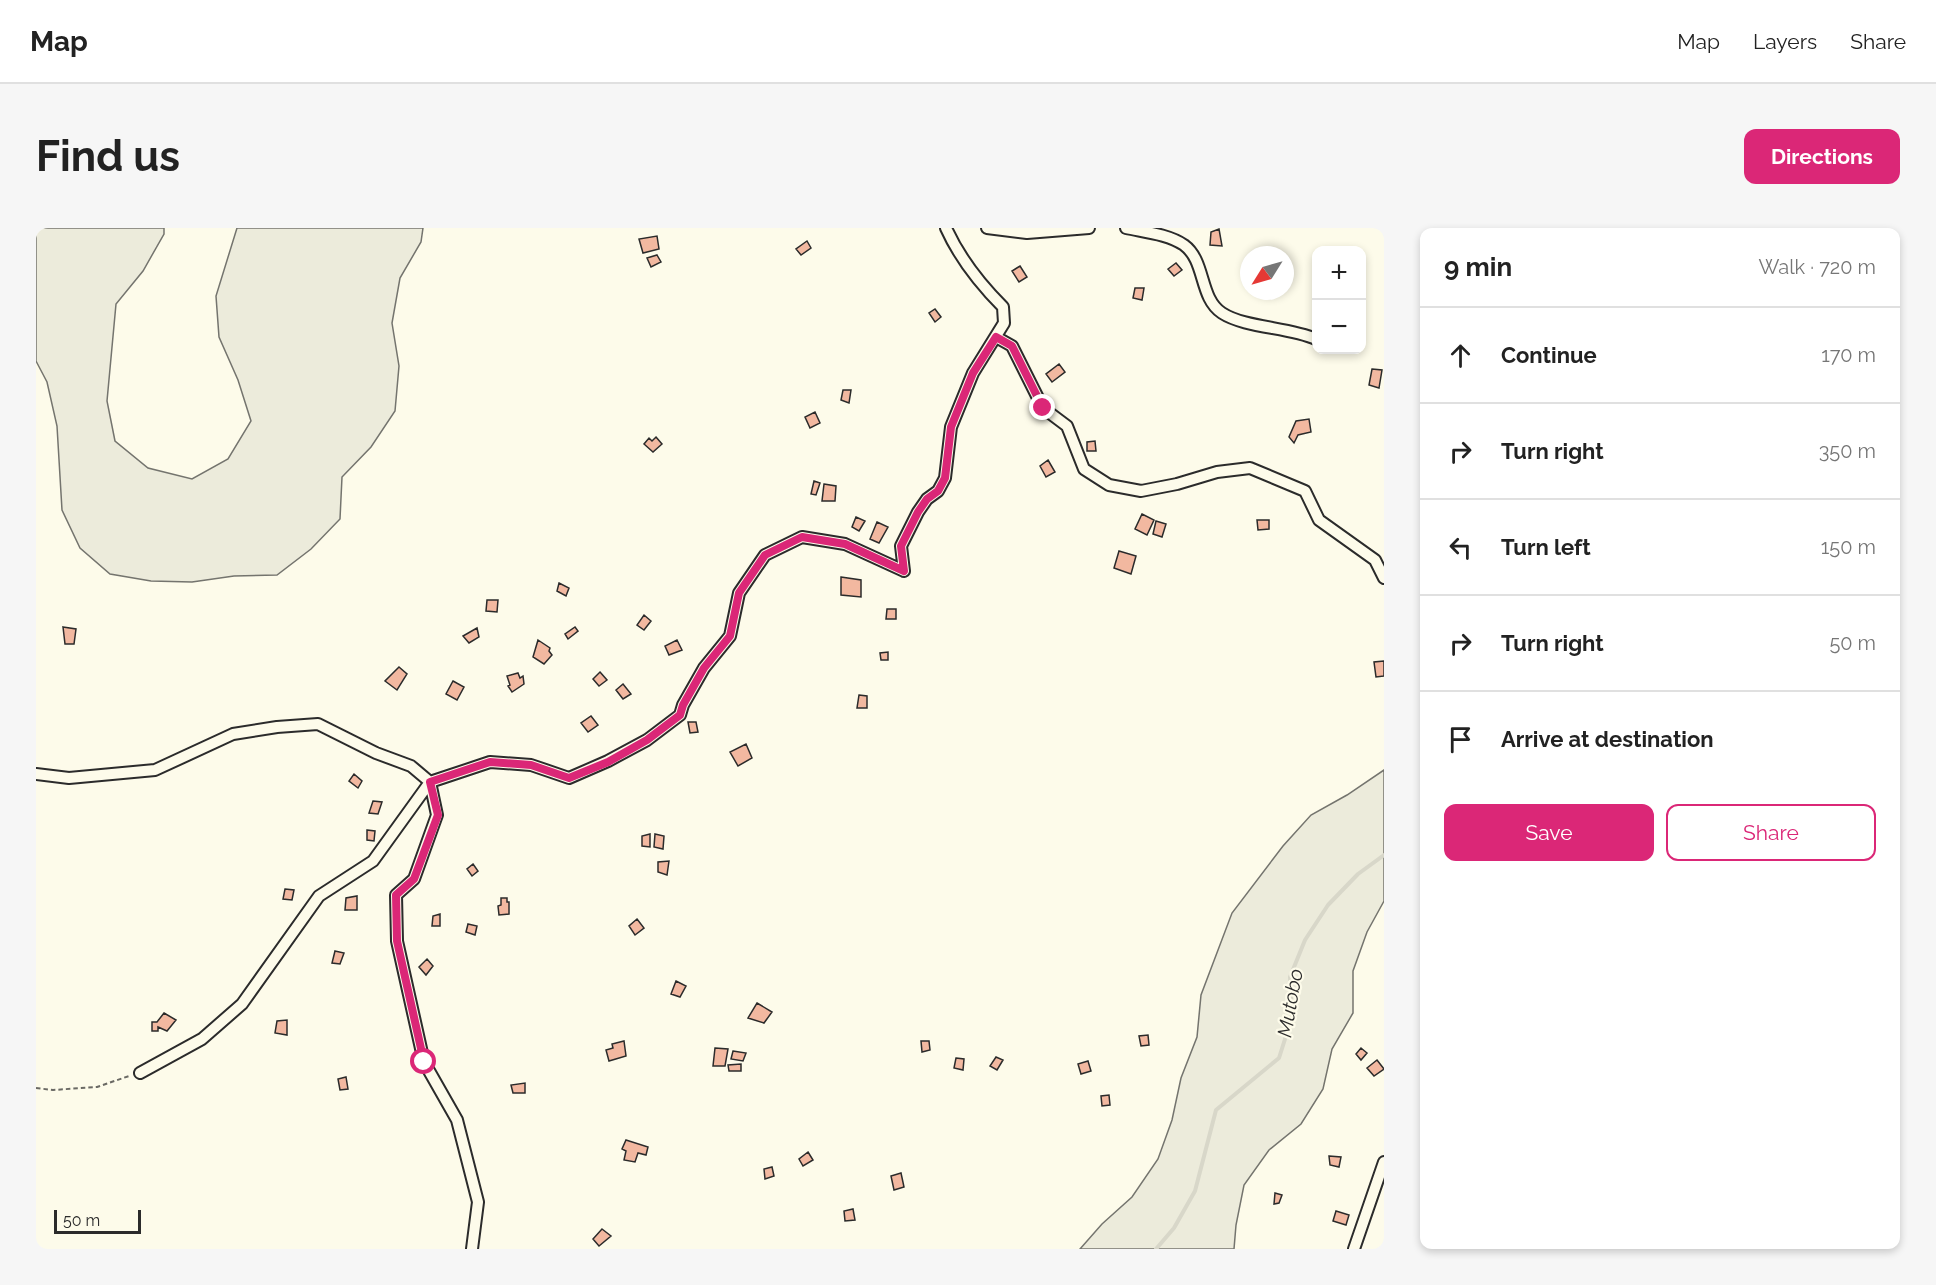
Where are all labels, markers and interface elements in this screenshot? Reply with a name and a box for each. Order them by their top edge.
text: Map [30,25,88,58]
text: Map [1677,29,1720,54]
text: Layers [1753,29,1817,54]
text: Share [1850,29,1906,54]
button: Directions [1744,129,1900,184]
text: Find us [36,132,180,181]
north arrow [1240,246,1294,300]
map controls [1312,246,1366,354]
button: + [1312,246,1366,300]
text: 9 min [1444,252,1512,282]
text: Walk · 720 m [1758,255,1876,279]
button: − [1312,300,1366,354]
icon: ahead [1444,339,1477,372]
text: Continue [1501,342,1597,368]
text: 170 m [1821,343,1876,367]
route end [1029,394,1055,420]
icon: right [1444,435,1477,468]
text: Turn right [1501,438,1604,464]
text: 350 m [1819,439,1876,463]
icon: left [1444,531,1477,564]
text: Turn left [1501,534,1591,560]
text: 150 m [1821,535,1876,559]
icon: right [1444,627,1477,660]
text: Turn right [1501,630,1604,656]
text: 50 m [1829,631,1876,655]
icon: arrive [1444,723,1477,756]
text: Arrive at destination [1501,726,1714,752]
button: Save [1444,804,1654,861]
button: Share [1666,804,1876,861]
water label: Mutobo [1272,967,1308,1039]
route start [410,1048,436,1074]
scale bar [54,1207,141,1234]
text: 50 m [63,1211,100,1230]

